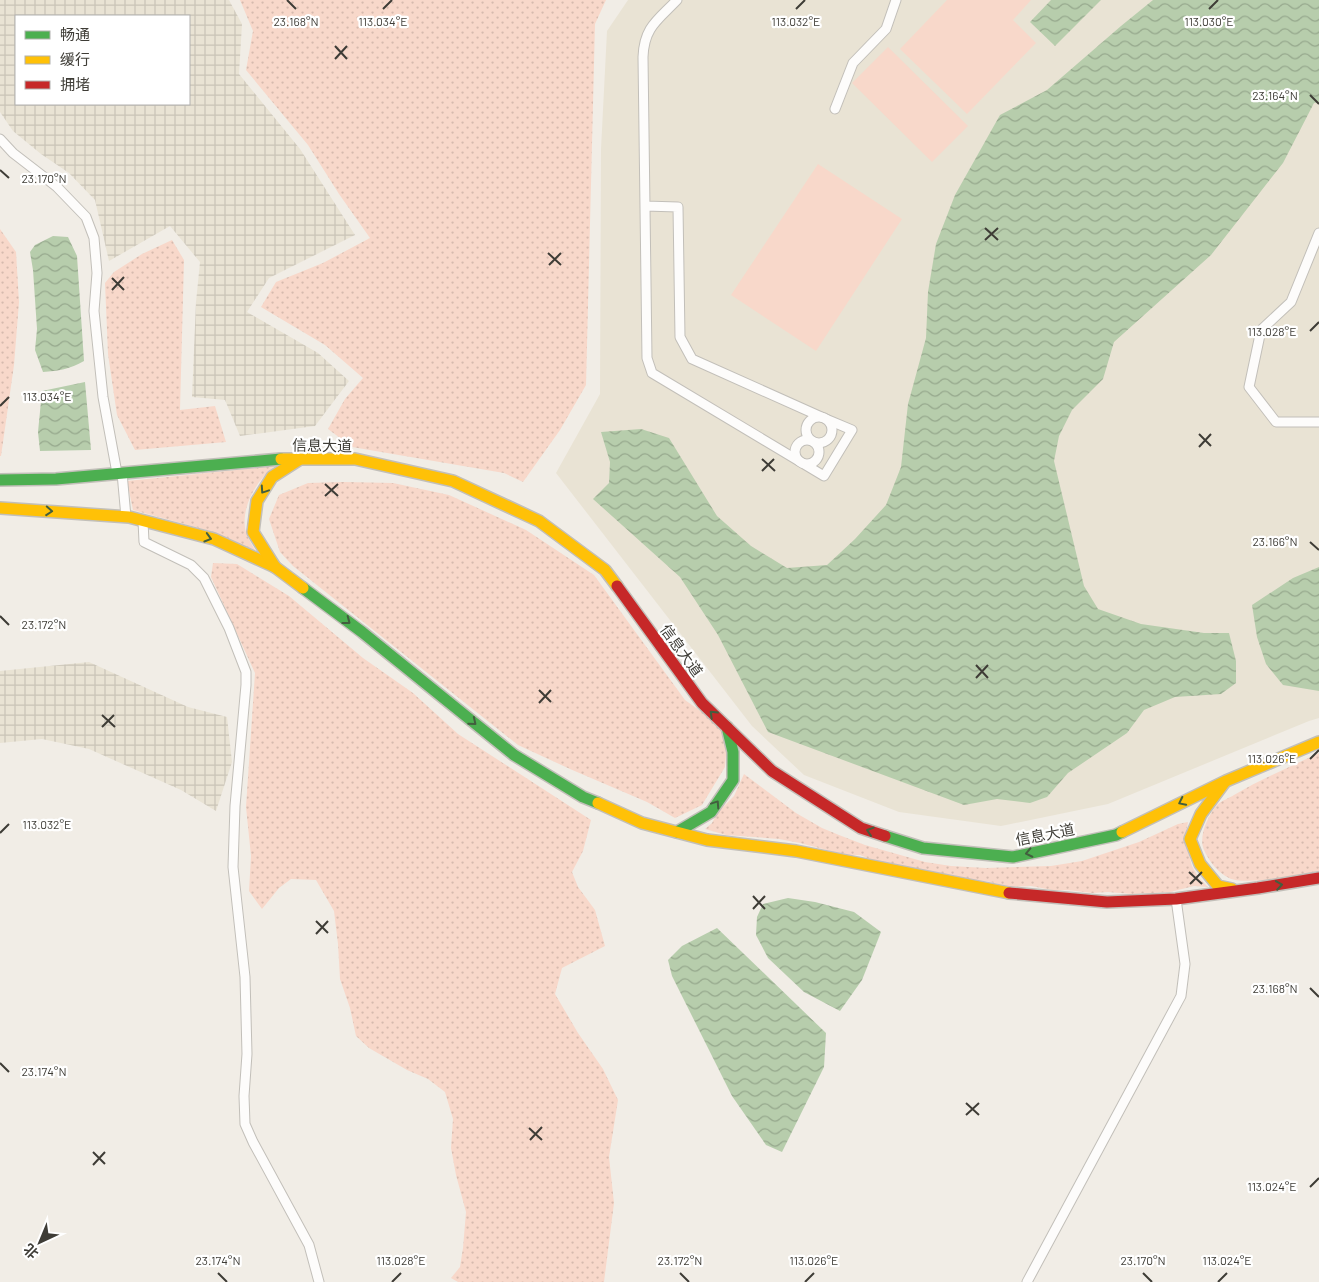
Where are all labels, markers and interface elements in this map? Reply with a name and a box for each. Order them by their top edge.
text: 23.168°N [273,14,319,28]
text: 113.034°E [359,14,407,28]
text: 113.032°E [772,14,820,28]
text: 113.030°E [1184,14,1234,28]
legend [15,15,190,105]
text: 畅通 [60,25,90,43]
text: 缓行 [60,50,90,68]
text: 拥堵 [60,75,90,93]
text: 23.164°N [1252,88,1298,102]
text: 23.170°N [21,171,67,185]
text: 113.028°E [1248,324,1296,338]
text: 113.034°E [23,389,71,403]
street label: 信息大道 [292,435,352,455]
one-way arrow [261,485,270,494]
one-way arrow [45,505,53,516]
one-way arrow [204,533,212,543]
text: 23.166°N [1252,534,1298,548]
one-way arrow [341,615,350,623]
text: 23.172°N [22,617,66,631]
street label: 信息大道 [657,620,707,680]
one-way arrow [710,711,719,720]
one-way arrow [468,717,477,726]
text: 113.026°E [1248,751,1296,765]
one-way arrow [1178,796,1187,806]
one-way arrow [710,801,719,810]
text: 113.032°E [23,817,71,831]
street label: 信息大道 [1014,819,1076,849]
one-way arrow [867,827,875,837]
one-way arrow [1025,848,1034,858]
one-way arrow [1275,880,1283,890]
text: 23.168°N [1252,981,1298,995]
text: 23.174°N [21,1064,67,1078]
text: 113.024°E [1247,1179,1297,1193]
north arrow [15,1217,65,1267]
text: 北 [20,1241,42,1263]
text: 23.174°N [195,1253,241,1267]
text: 113.028°E [377,1253,425,1267]
text: 23.172°N [658,1253,702,1267]
text: 113.026°E [790,1253,838,1267]
text: 23.170°N [1120,1253,1166,1267]
text: 113.024°E [1202,1253,1252,1267]

